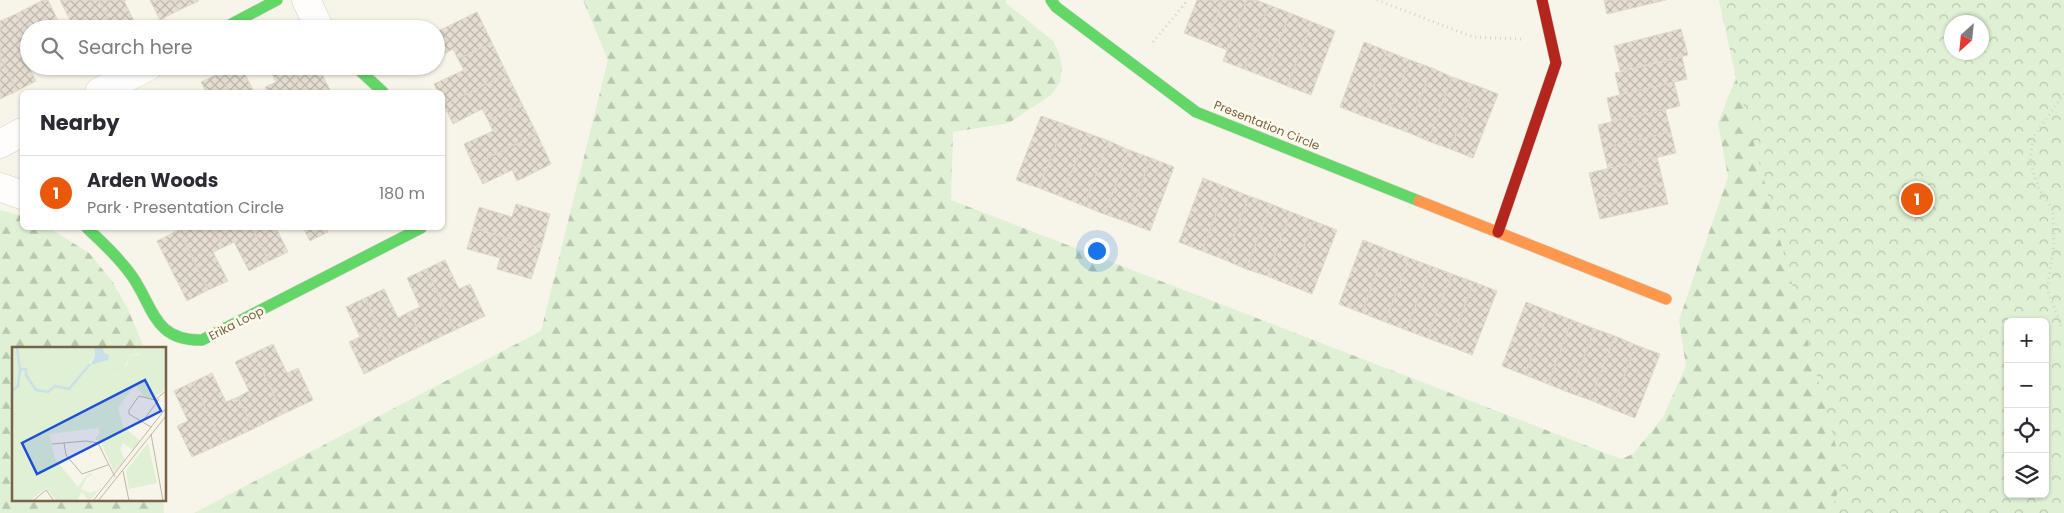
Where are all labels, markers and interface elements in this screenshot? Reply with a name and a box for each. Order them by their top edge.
north arrow [1944,15,1989,60]
search box [20,20,445,75]
icon: search [38,34,66,62]
text: Search here [78,34,192,61]
street label: Presentation Circle [1211,96,1323,154]
text: Nearby [40,108,120,137]
text: Arden Woods [87,167,218,194]
pin: 1 [1901,180,1933,218]
text: 1 [53,182,59,205]
text: 180 m [379,182,425,205]
text: Park · Presentation Circle [87,196,284,219]
your location [1084,238,1110,264]
street label: Erika Loop [206,302,266,344]
map controls [2004,318,2049,498]
button: + [2004,318,2049,363]
inset map [12,347,166,500]
button: − [2004,363,2049,408]
button: locate [2004,408,2049,453]
button: layers [2004,453,2049,498]

